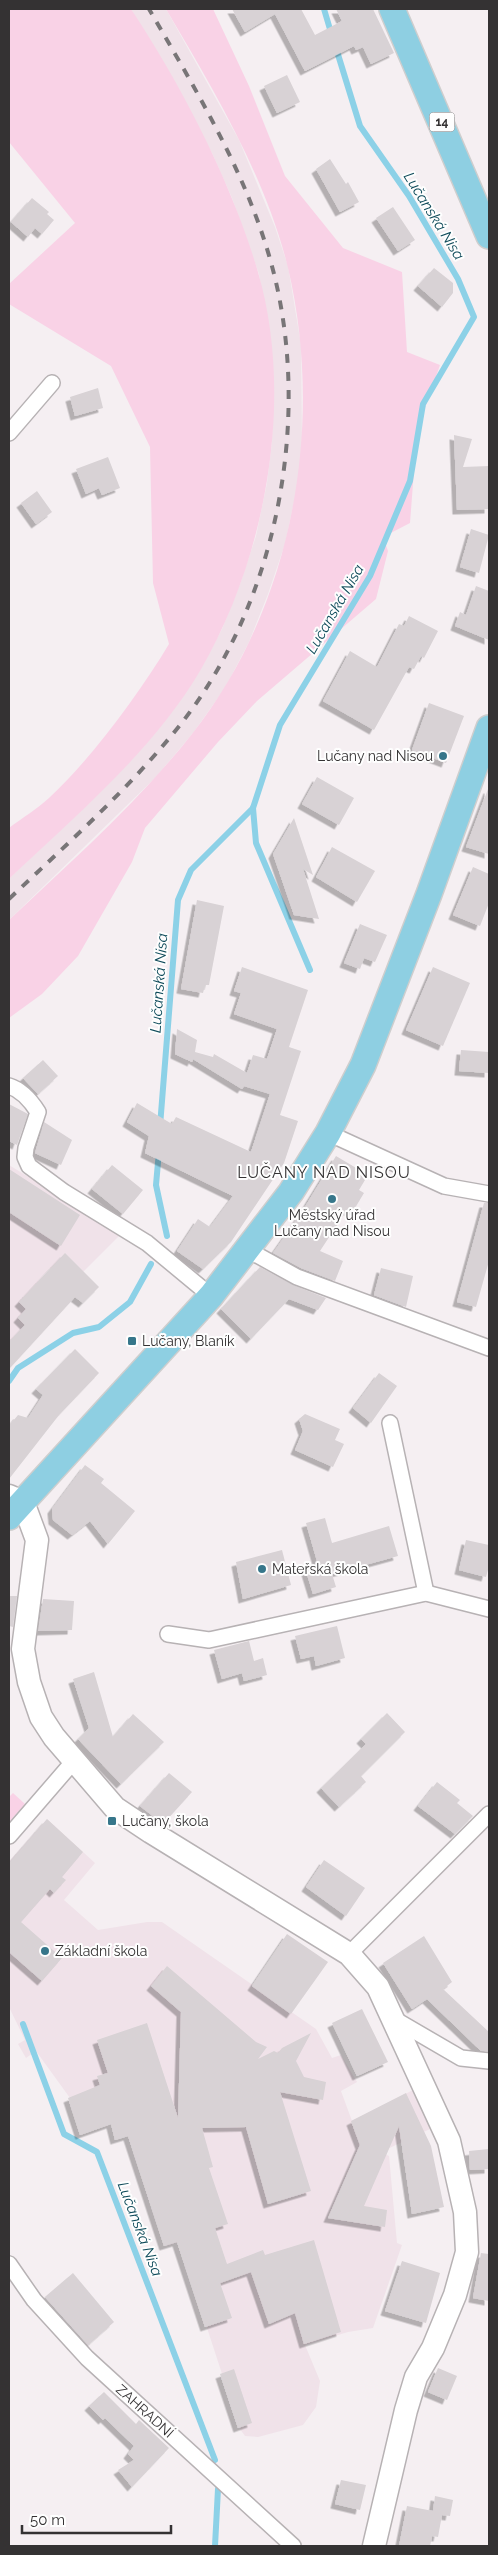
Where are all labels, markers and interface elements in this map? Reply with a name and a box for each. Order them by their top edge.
road number: 14 [430,112,454,132]
water label: Lučanská Nisa [400,169,468,263]
water label: Lučanská Nisa [302,561,368,657]
place label: Lučany nad Nisou [317,748,433,764]
marker: Lučany nad Nisou [437,750,449,762]
water label: Lučanská Nisa [147,933,171,1033]
district label: LUČANY NAD NISOU [237,1162,411,1182]
marker: Městský úřad Lučany nad Nisou [326,1193,338,1205]
place label: Městský úřad Lučany nad Nisou [274,1207,390,1239]
place label: Lučany, Blaník [142,1333,235,1349]
marker: Lučany, Blaník [126,1335,138,1347]
place label: Mateřská škola [272,1561,368,1577]
marker: Mateřská škola [256,1563,268,1575]
place label: Lučany, škola [122,1813,209,1829]
marker: Lučany, škola [106,1815,118,1827]
place label: Základní škola [55,1943,147,1959]
marker: Základní škola [39,1945,51,1957]
water label: Lučanská Nisa [114,2179,166,2279]
street label: ZAHRADNÍ [113,2380,178,2441]
scale bar [22,2502,171,2534]
text: 50 m [30,2511,65,2529]

